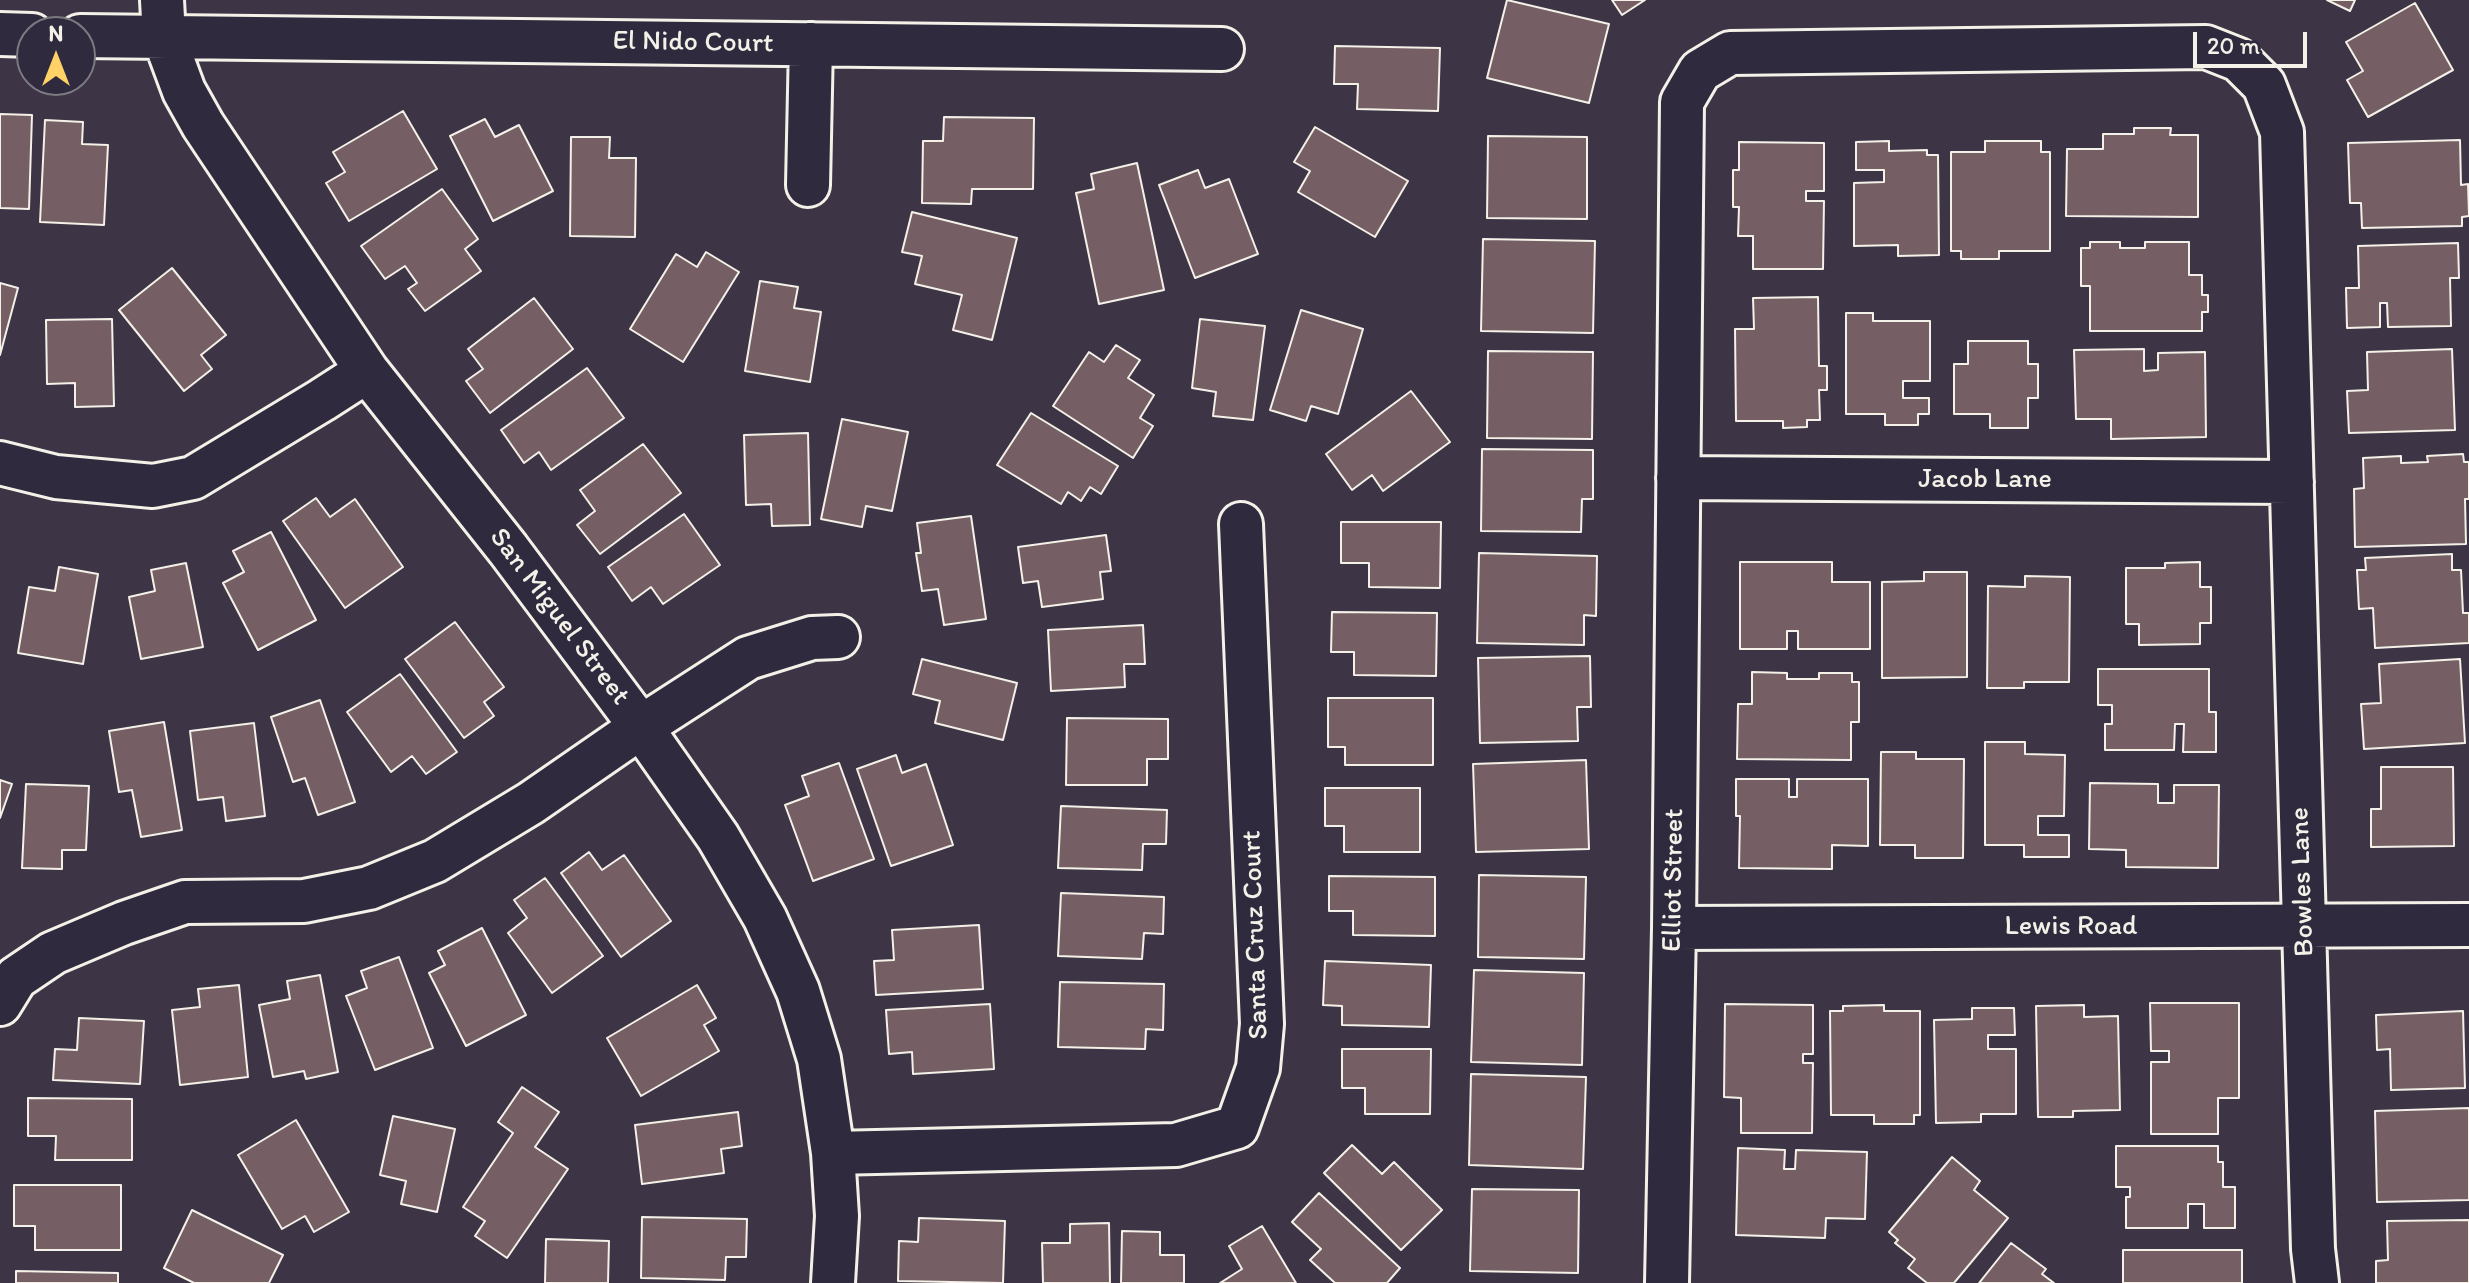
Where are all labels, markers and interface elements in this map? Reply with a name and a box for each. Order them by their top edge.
north arrow [16,16,96,96]
scale bar [2197,16,2311,66]
text: N [49,20,63,47]
street label: El Nido Court [612,25,774,61]
text: 20 m [2207,31,2260,60]
street label: Jacob Lane [1918,463,2052,497]
street label: San Miguel Street [481,522,637,712]
street label: Bowles Lane [2284,807,2322,957]
street label: Elliot Street [1656,808,1692,952]
street label: Santa Cruz Court [1236,830,1276,1040]
street label: Lewis Road [2005,910,2137,944]

